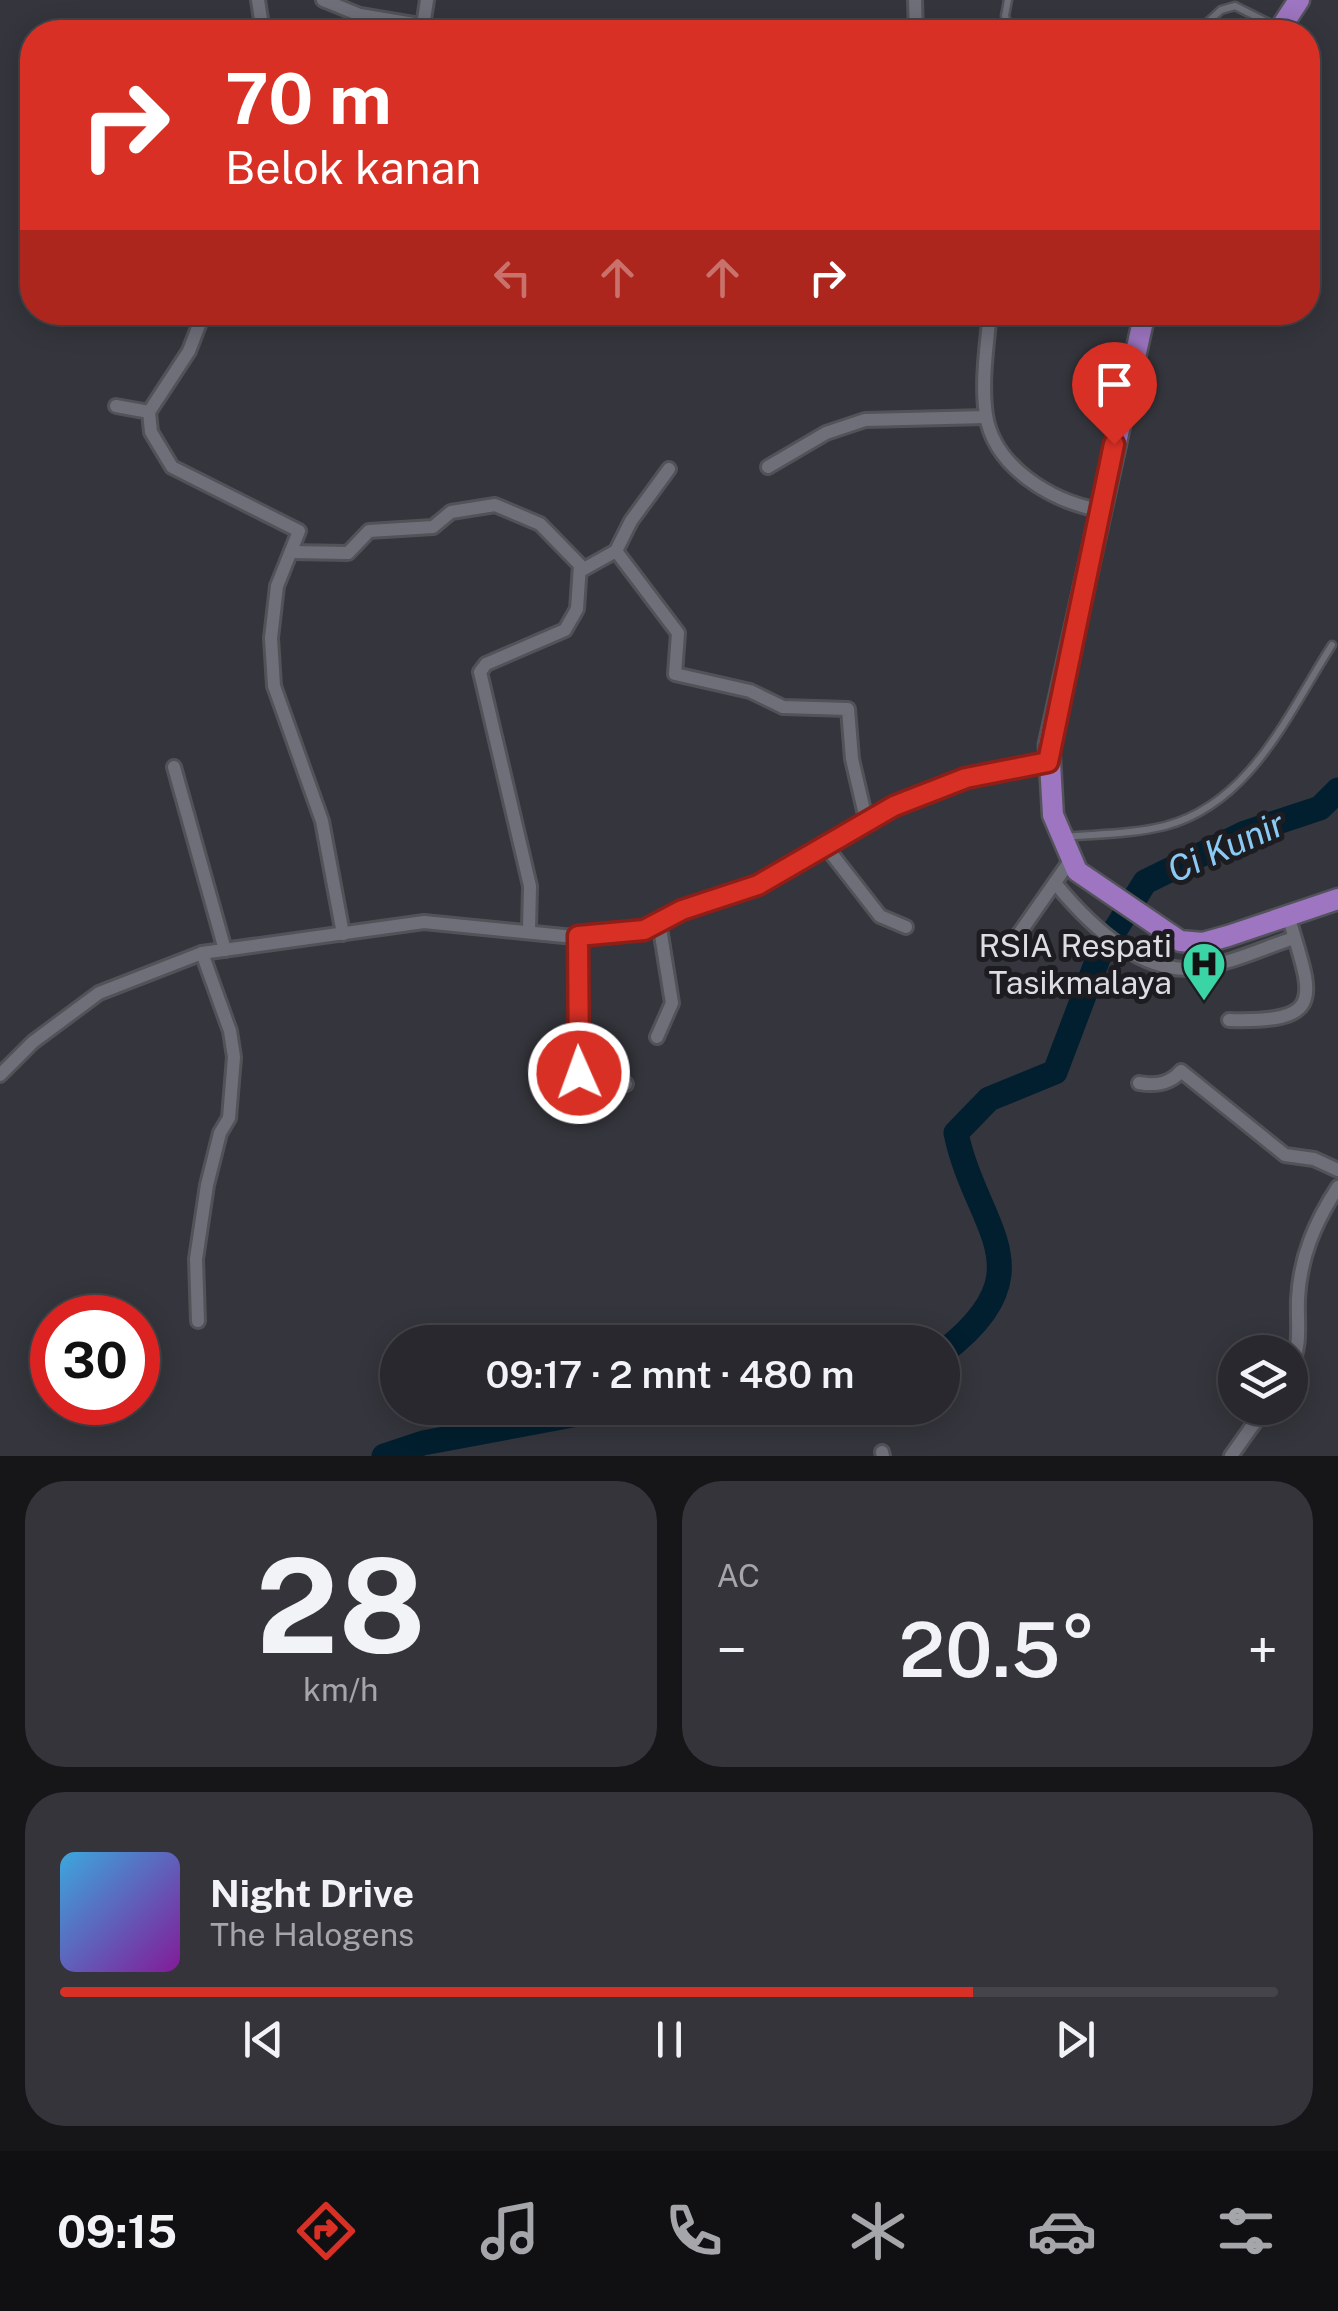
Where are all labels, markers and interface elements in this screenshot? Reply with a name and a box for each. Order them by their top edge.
text: 70 m [225,57,392,140]
icon: right [60,60,190,190]
text: Belok kanan [225,141,481,194]
icon: left [485,250,540,305]
icon: ahead [590,250,645,305]
icon: ahead [695,250,750,305]
icon: right [800,250,855,305]
pin [1072,342,1157,445]
icon: arrive [1087,357,1142,412]
water label: Ci Kunir [1161,802,1291,890]
place label: RSIA Respati Tasikmalaya [979,927,1172,1001]
hospital icon: RSIA Respati Tasikmalaya [1181,941,1227,1002]
position arrow [527,1021,631,1125]
speed limit sign: 30 [30,1295,160,1425]
map controls [1218,1335,1308,1425]
button: layers [1218,1335,1308,1425]
text: 09:17 · 2 mnt · 480 m [485,1352,855,1397]
text: 28 [256,1530,426,1682]
text: AC [717,1557,760,1594]
text: 20.5° [899,1606,1096,1694]
text: − [717,1618,747,1682]
text: + [1248,1618,1278,1682]
text: km/h [303,1671,378,1708]
text: Night Drive [210,1871,414,1916]
text: The Halogens [210,1916,414,1953]
icon: previous [236,2012,291,2067]
icon: pause [642,2012,697,2067]
icon: next [1048,2012,1103,2067]
icon: directions [291,2196,361,2266]
icon: music [475,2196,545,2266]
icon: phone [659,2196,729,2266]
icon: climate [843,2196,913,2266]
icon: car [1027,2196,1097,2266]
icon: filters [1211,2196,1281,2266]
text: 09:15 [57,2205,177,2258]

